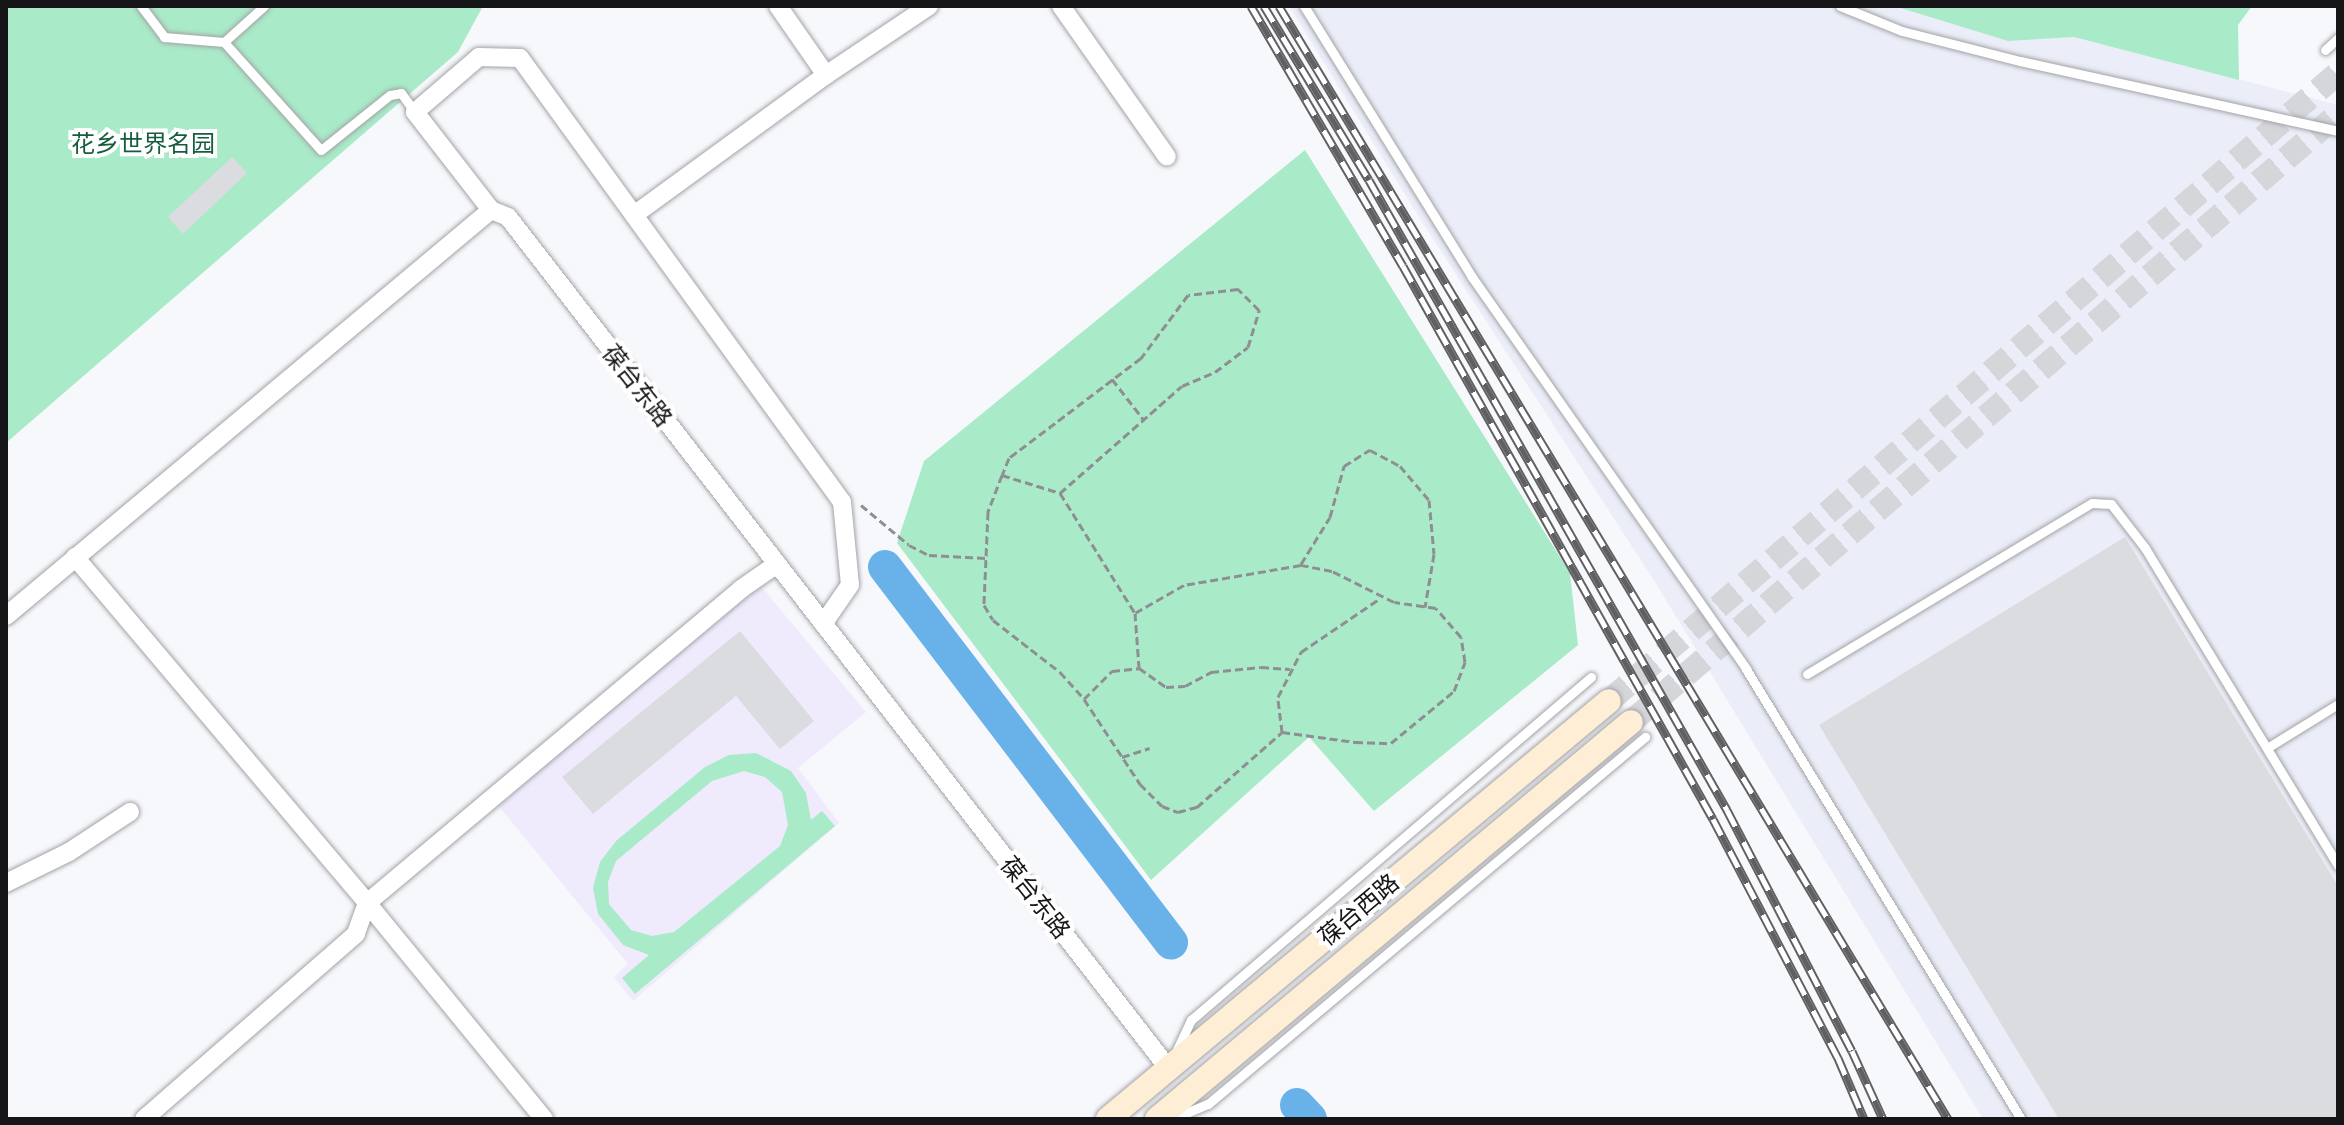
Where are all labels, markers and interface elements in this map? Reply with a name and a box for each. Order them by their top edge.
park label: 花乡世界名园 [71,129,215,157]
street label: 葆台东路 [597,338,679,432]
street label: 葆台东路 [995,850,1077,944]
street label: 葆台西路 [1312,867,1404,951]

